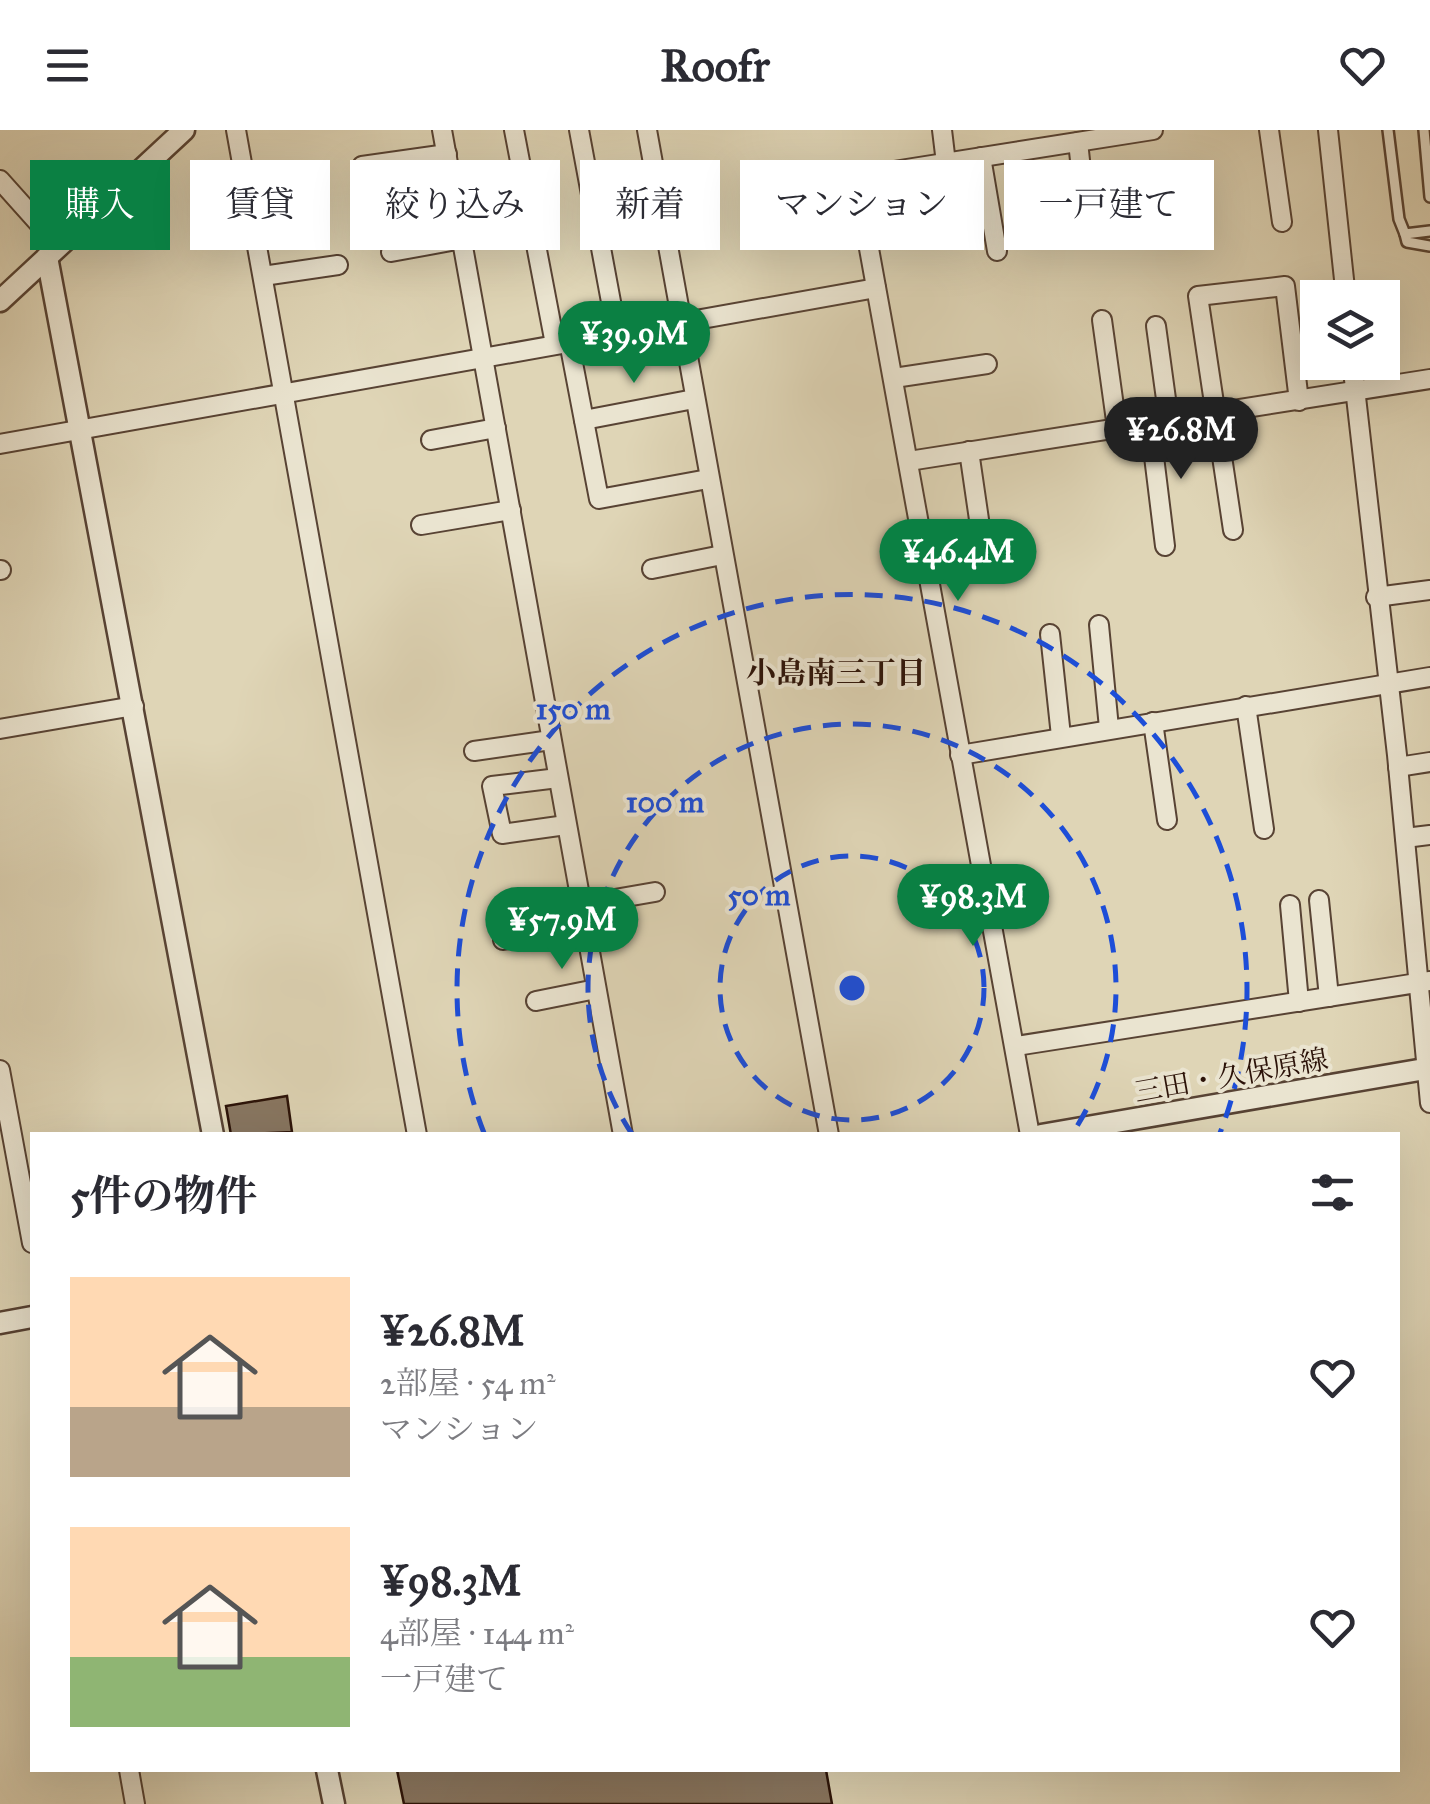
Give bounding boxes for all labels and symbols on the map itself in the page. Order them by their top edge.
pin: ¥39.9M [553,301,715,386]
pin: ¥26.8M [1100,397,1262,482]
pin: ¥46.4M [877,519,1039,604]
district label: 小島南三丁目 [746,655,926,691]
text: 150 m [536,691,611,727]
text: 100 m [626,784,705,820]
pin: ¥98.3M [892,864,1054,949]
text: 50 m [727,877,791,913]
pin: ¥57.9M [481,887,643,972]
centre of rings [834,970,870,1006]
street label: 三田・久保原線 [1132,1041,1331,1110]

